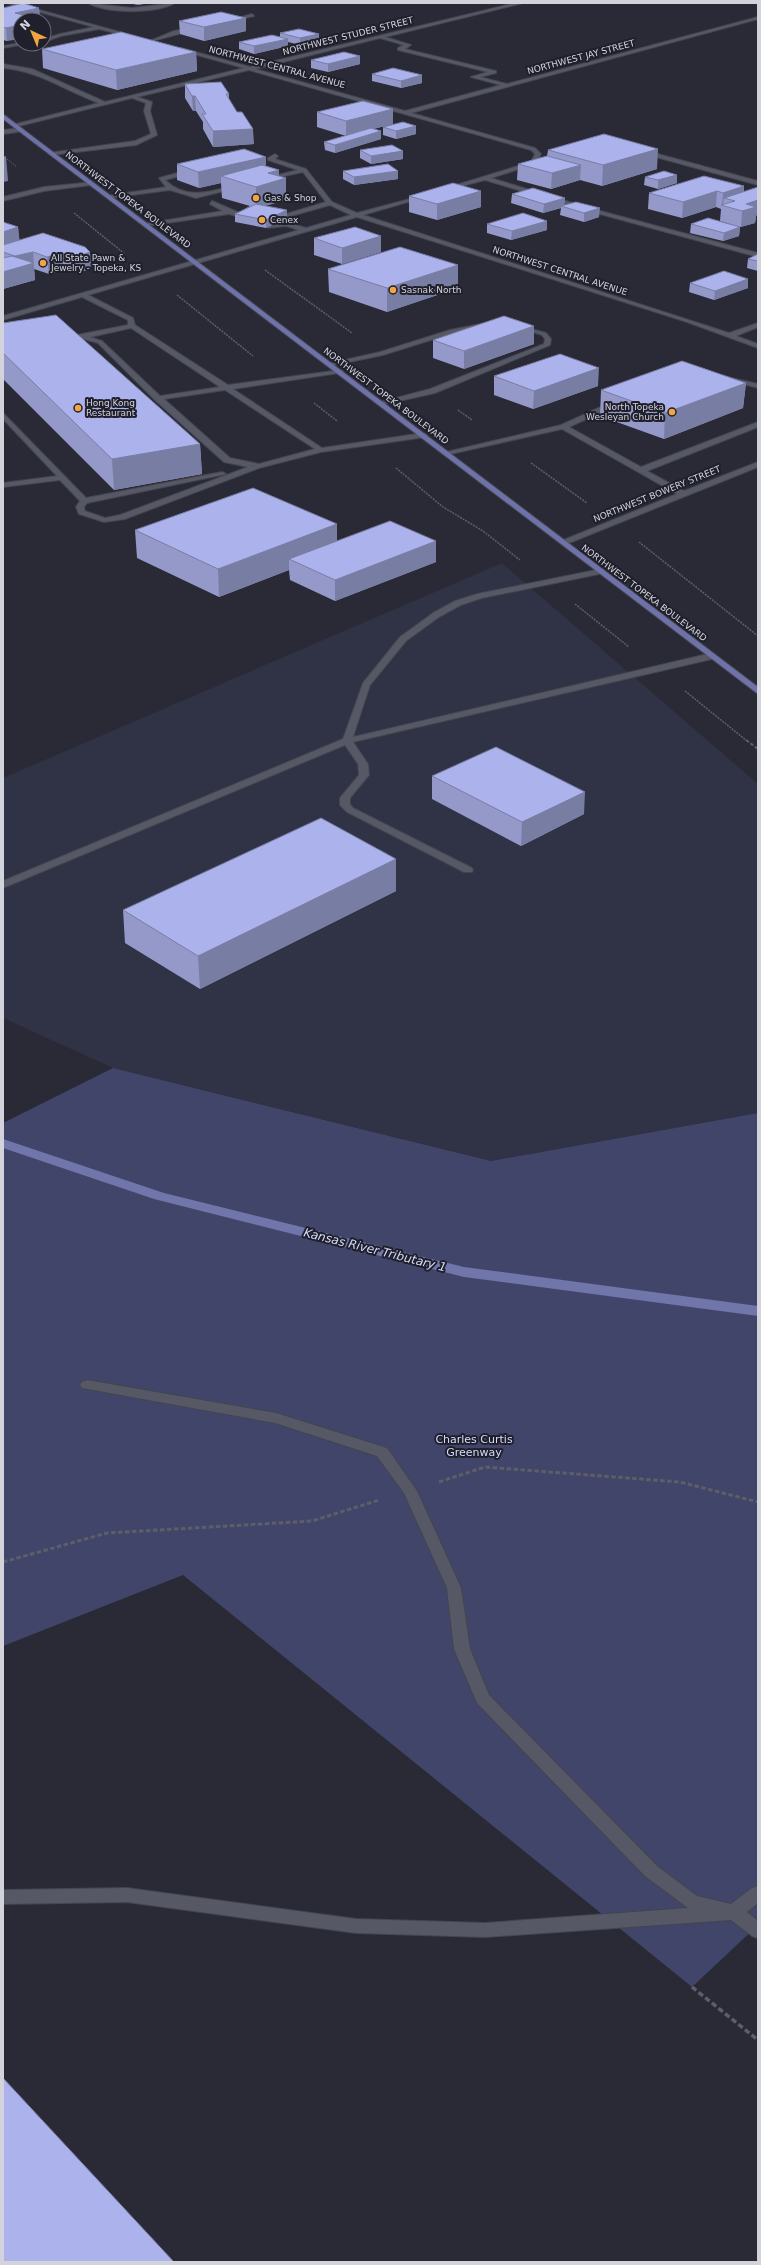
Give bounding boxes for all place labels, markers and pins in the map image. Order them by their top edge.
marker: Gas & Shop [251,193,261,203]
place label: Gas & Shop [264,193,317,203]
marker: Cenex [257,215,267,225]
place label: Cenex [270,215,299,225]
place label: All State Pawn & Jewelry - Topeka, KS [50,253,142,273]
marker: All State Pawn & Jewelry - Topeka, KS [38,258,48,268]
marker: Sasnak North [388,285,398,295]
place label: Sasnak North [401,285,461,295]
place label: Hong Kong Restaurant [86,398,136,418]
place label: North Topeka Wesleyan Church [586,402,664,422]
marker: Hong Kong Restaurant [73,403,83,413]
marker: North Topeka Wesleyan Church [667,407,677,417]

